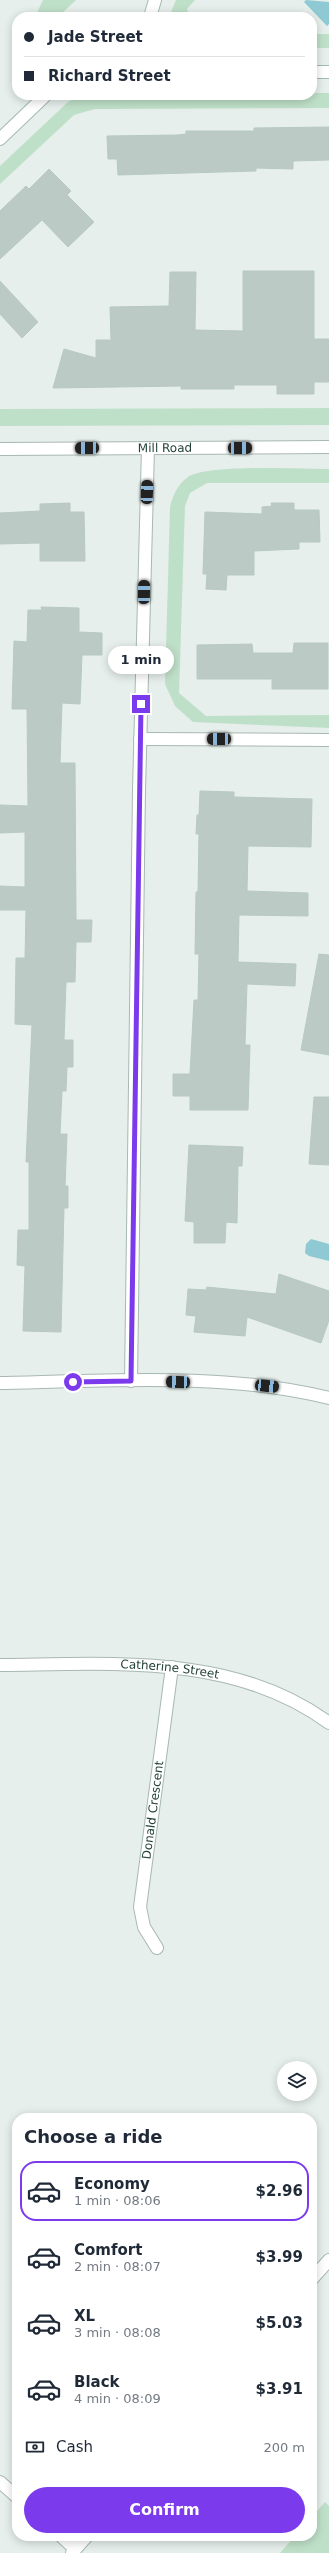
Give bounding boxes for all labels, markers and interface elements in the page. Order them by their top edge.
text: Jade Street [48,28,143,46]
text: Richard Street [48,67,171,85]
street label: Mill Road [138,441,192,455]
car [75,442,99,454]
car [228,442,252,454]
car [141,480,153,504]
car [138,580,150,604]
callout: 1 min [108,646,174,674]
text: 1 min [121,652,161,667]
route end [132,695,150,713]
car [207,733,231,745]
route start [64,1373,82,1391]
car [166,1376,190,1388]
car [254,1379,280,1393]
street label: Catherine Street [120,1657,221,1682]
street label: Donald Crescent [139,1759,166,1860]
map controls [277,2061,317,2101]
button: layers [277,2061,317,2101]
text: Choose a ride [24,2126,163,2147]
icon: car [26,2173,62,2209]
text: Economy [74,2175,150,2193]
text: $2.96 [256,2182,303,2200]
text: 1 min · 08:06 [74,2193,161,2208]
icon: car [26,2239,62,2275]
text: Comfort [74,2241,142,2259]
text: $3.99 [256,2248,303,2266]
text: 2 min · 08:07 [74,2259,161,2274]
icon: car [26,2305,62,2341]
text: XL [74,2307,95,2325]
text: $5.03 [256,2314,303,2332]
text: 3 min · 08:08 [74,2325,161,2340]
icon: car [26,2371,62,2407]
text: Black [74,2373,120,2391]
text: $3.91 [256,2380,303,2398]
text: 4 min · 08:09 [74,2391,161,2406]
icon: cash [24,2436,46,2458]
text: Cash [56,2438,93,2456]
text: 200 m [263,2440,305,2455]
button: Confirm [24,2487,305,2533]

